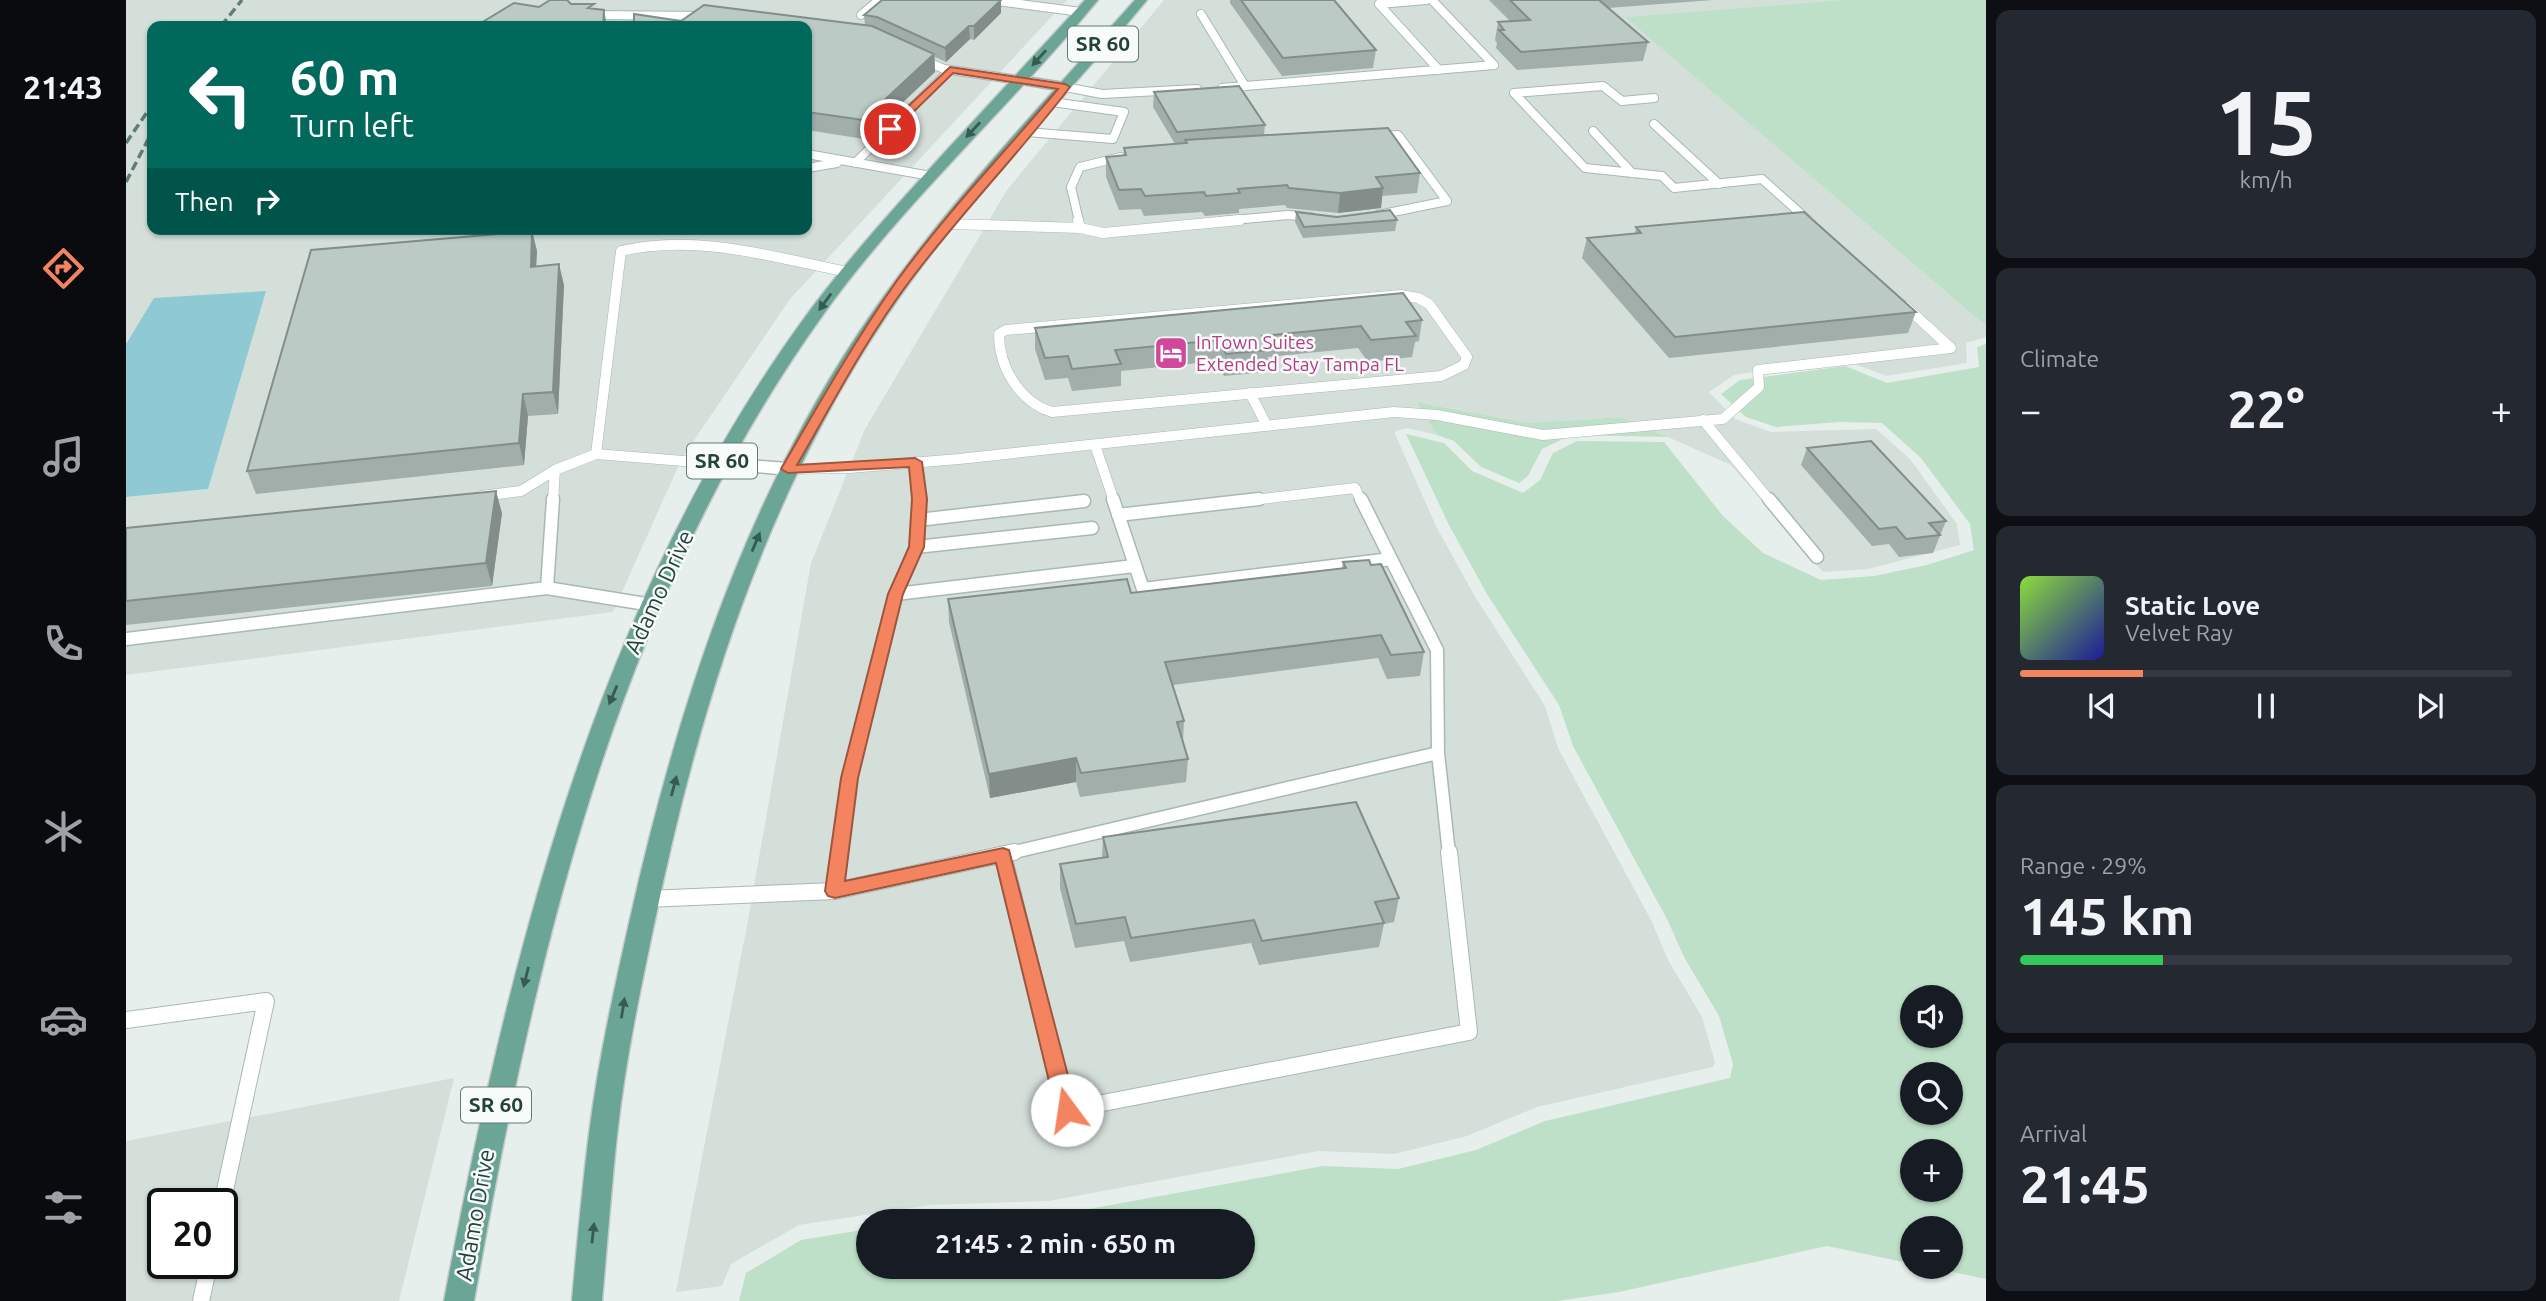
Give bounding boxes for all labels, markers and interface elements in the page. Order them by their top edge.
road number: SR 60 [1068,26,1138,61]
icon: left [175,49,266,140]
text: 60 m [290,49,399,104]
one-way arrow [1032,49,1048,66]
text: 21:43 [23,69,103,105]
text: 15 [2215,70,2317,172]
pin [860,99,920,159]
text: Turn left [290,107,414,143]
icon: arrive [871,110,909,148]
one-way arrow [966,121,982,138]
text: km/h [2239,167,2293,192]
icon: right [248,182,286,220]
text: Then [175,187,234,216]
icon: directions [39,244,88,293]
one-way arrow [818,293,832,311]
place label: InTown Suites Extended Stay Tampa FL [1196,331,1404,375]
hotel icon: InTown Suites Extended Stay Tampa FL [1152,334,1190,372]
text: Climate [2020,346,2099,371]
text: 22° [2227,380,2305,438]
text: − [2020,389,2041,431]
text: + [2491,389,2512,431]
icon: music [39,432,88,481]
road number: SR 60 [687,444,757,478]
street label: Adamo Drive [619,526,698,657]
one-way arrow [750,532,761,553]
text: Static Love [2125,591,2260,620]
icon: phone [39,619,88,668]
text: Velvet Ray [2125,620,2233,645]
one-way arrow [607,685,618,706]
icon: previous [2083,687,2121,725]
icon: pause [2247,687,2285,725]
icon: next [2411,687,2449,725]
one-way arrow [669,775,680,797]
icon: climate [39,807,88,856]
text: Range · 29% [2020,853,2147,878]
text: 145 km [2020,887,2194,945]
one-way arrow [520,966,531,988]
map controls [1900,985,1963,1279]
button: sound [1900,985,1963,1048]
icon: car [39,995,88,1044]
one-way arrow [618,997,629,1019]
button: search [1900,1062,1963,1125]
position arrow [1030,1073,1104,1147]
road number: SR 60 [461,1088,531,1122]
text: Arrival [2020,1121,2087,1146]
button: + [1900,1139,1963,1202]
street label: Adamo Drive [451,1147,498,1283]
text: 21:45 [2020,1155,2150,1213]
icon: filters [39,1183,88,1232]
speed limit sign: 20 [147,1188,238,1279]
button: − [1900,1216,1963,1279]
one-way arrow [588,1222,599,1244]
text: 21:45 · 2 min · 650 m [935,1229,1176,1258]

